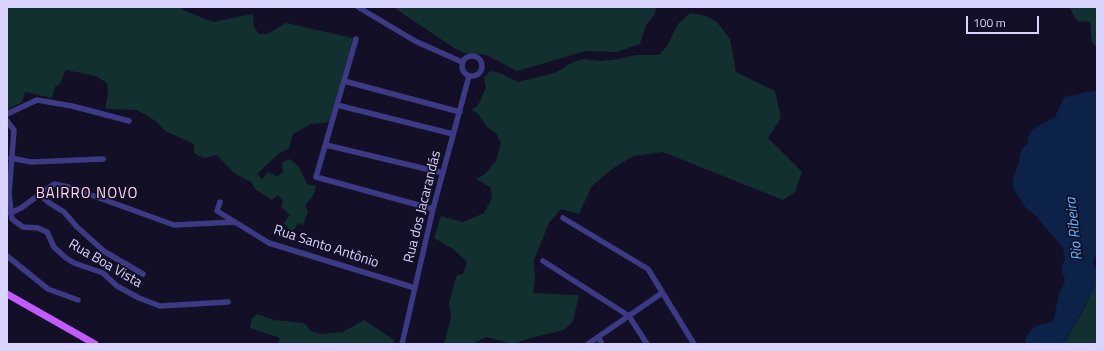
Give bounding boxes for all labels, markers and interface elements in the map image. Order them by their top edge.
scale bar [968,8,1041,34]
text: 100 m [973,13,1006,32]
street label: Rua dos Jacarandás [401,149,445,265]
district label: BAIRRO NOVO [36,185,138,203]
water label: Rio Ribeira [1063,197,1087,261]
street label: Rua Santo Antônio [271,222,381,272]
street label: Rua Boa Vista [65,236,145,292]

